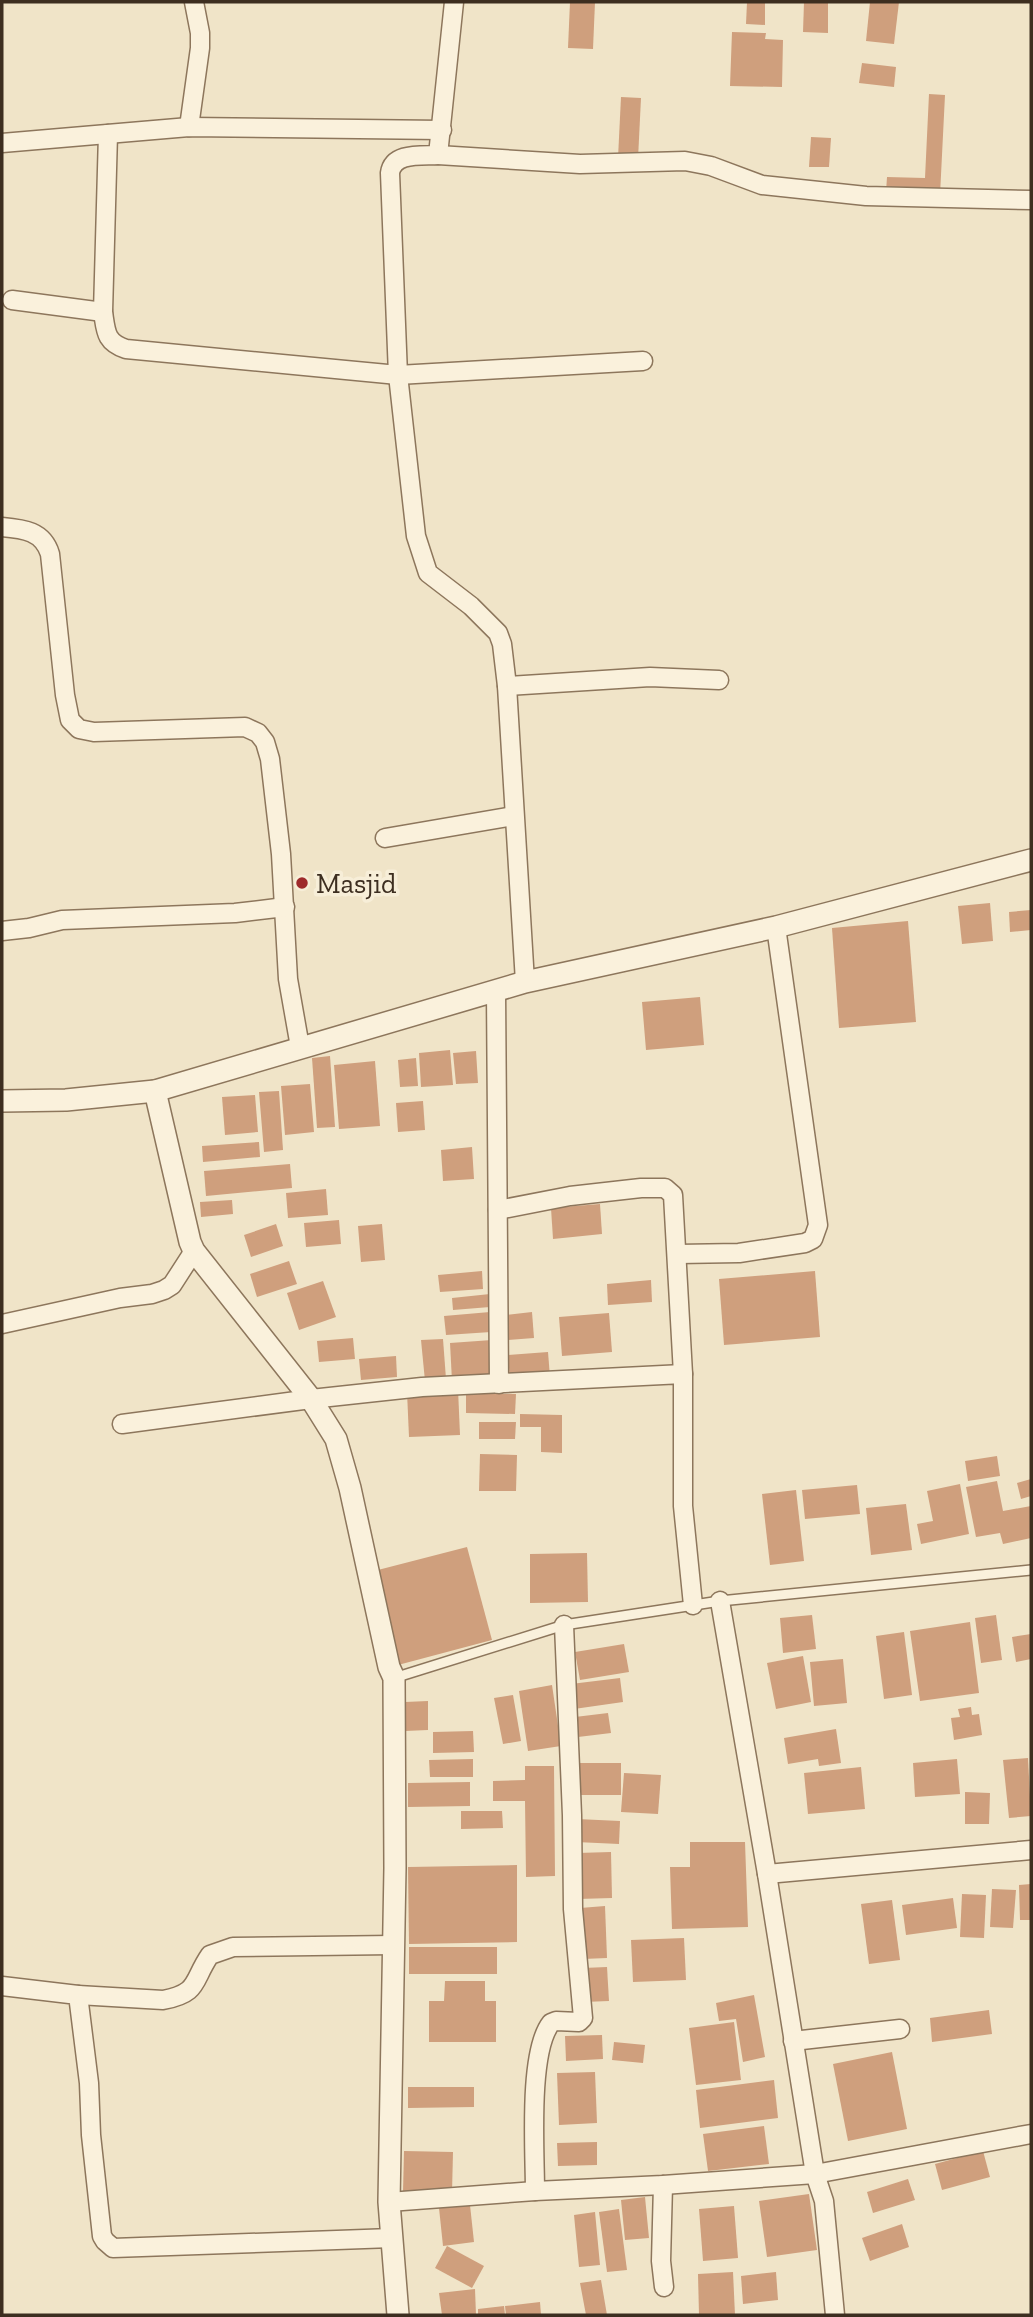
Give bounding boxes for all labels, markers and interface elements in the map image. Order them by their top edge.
place label: Masjid [316,867,396,900]
marker: Masjid [294,875,310,891]

